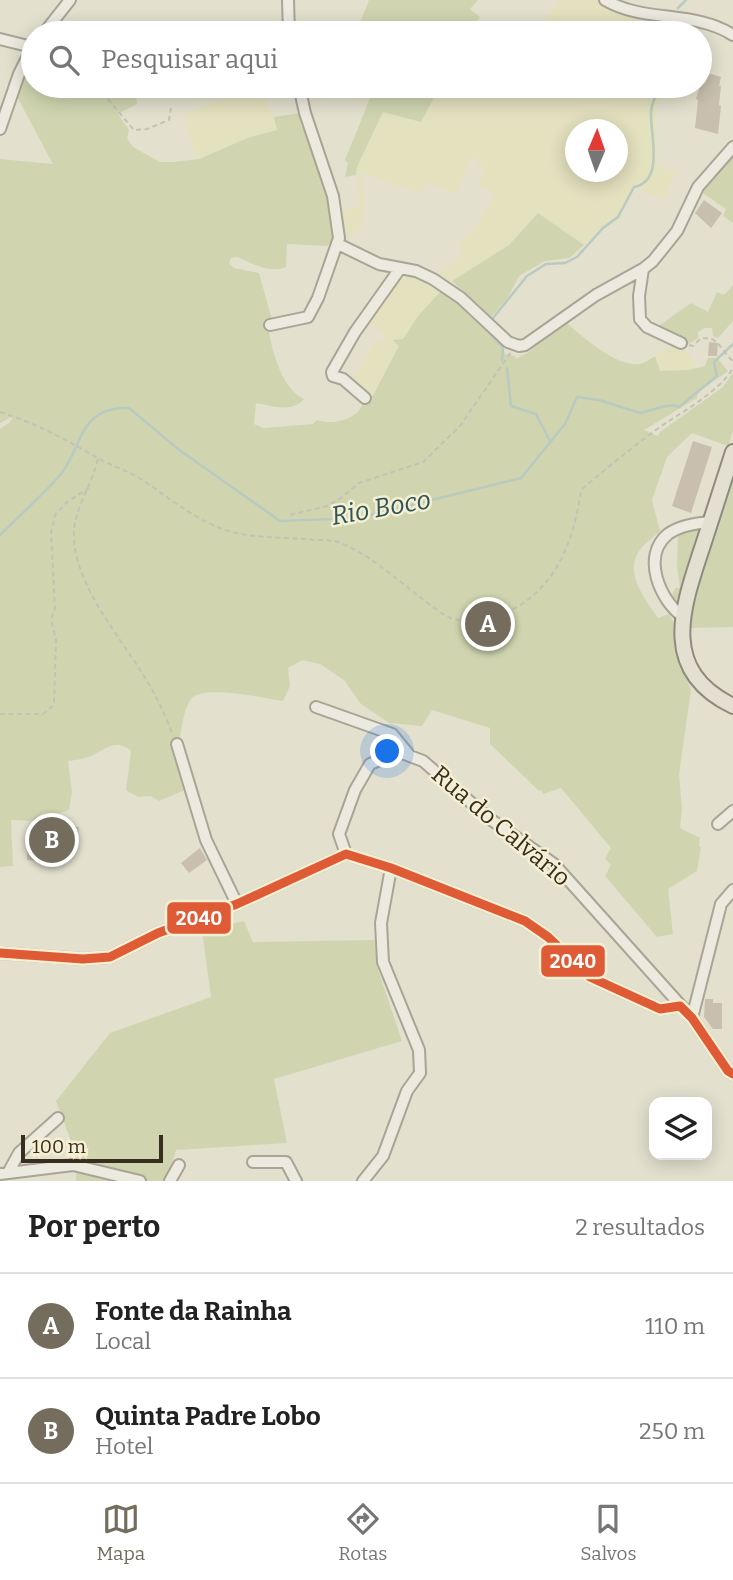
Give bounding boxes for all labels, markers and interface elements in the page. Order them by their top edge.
search box [21,21,712,98]
icon: search [45,41,83,79]
text: Pesquisar aqui [101,44,278,75]
north arrow [565,119,628,182]
water label: Rio Boco [329,484,433,532]
pin: A [465,598,511,650]
your location [370,734,404,768]
street label: Rua do Calvário [426,760,576,892]
pin: B [29,814,75,866]
line badge: 2040 [166,901,232,935]
text: 2040 [176,907,222,930]
line badge: 2040 [540,944,606,978]
text: 2040 [550,950,596,973]
map controls [649,1097,712,1160]
button: layers [649,1097,712,1160]
scale bar [21,1132,163,1164]
text: 100 m [32,1135,86,1158]
text: Por perto [28,1209,160,1245]
text: 2 resultados [575,1213,705,1241]
text: Fonte da Rainha [95,1296,292,1327]
text: A [43,1312,59,1340]
text: 110 m [645,1312,705,1340]
text: Local [95,1327,151,1355]
text: Quinta Padre Lobo [95,1401,321,1432]
text: B [44,1417,58,1445]
text: 250 m [639,1417,705,1445]
text: Hotel [95,1432,153,1460]
tab: Mapa [96,1500,145,1565]
tab: Rotas [338,1500,387,1565]
tab: Salvos [580,1500,636,1565]

